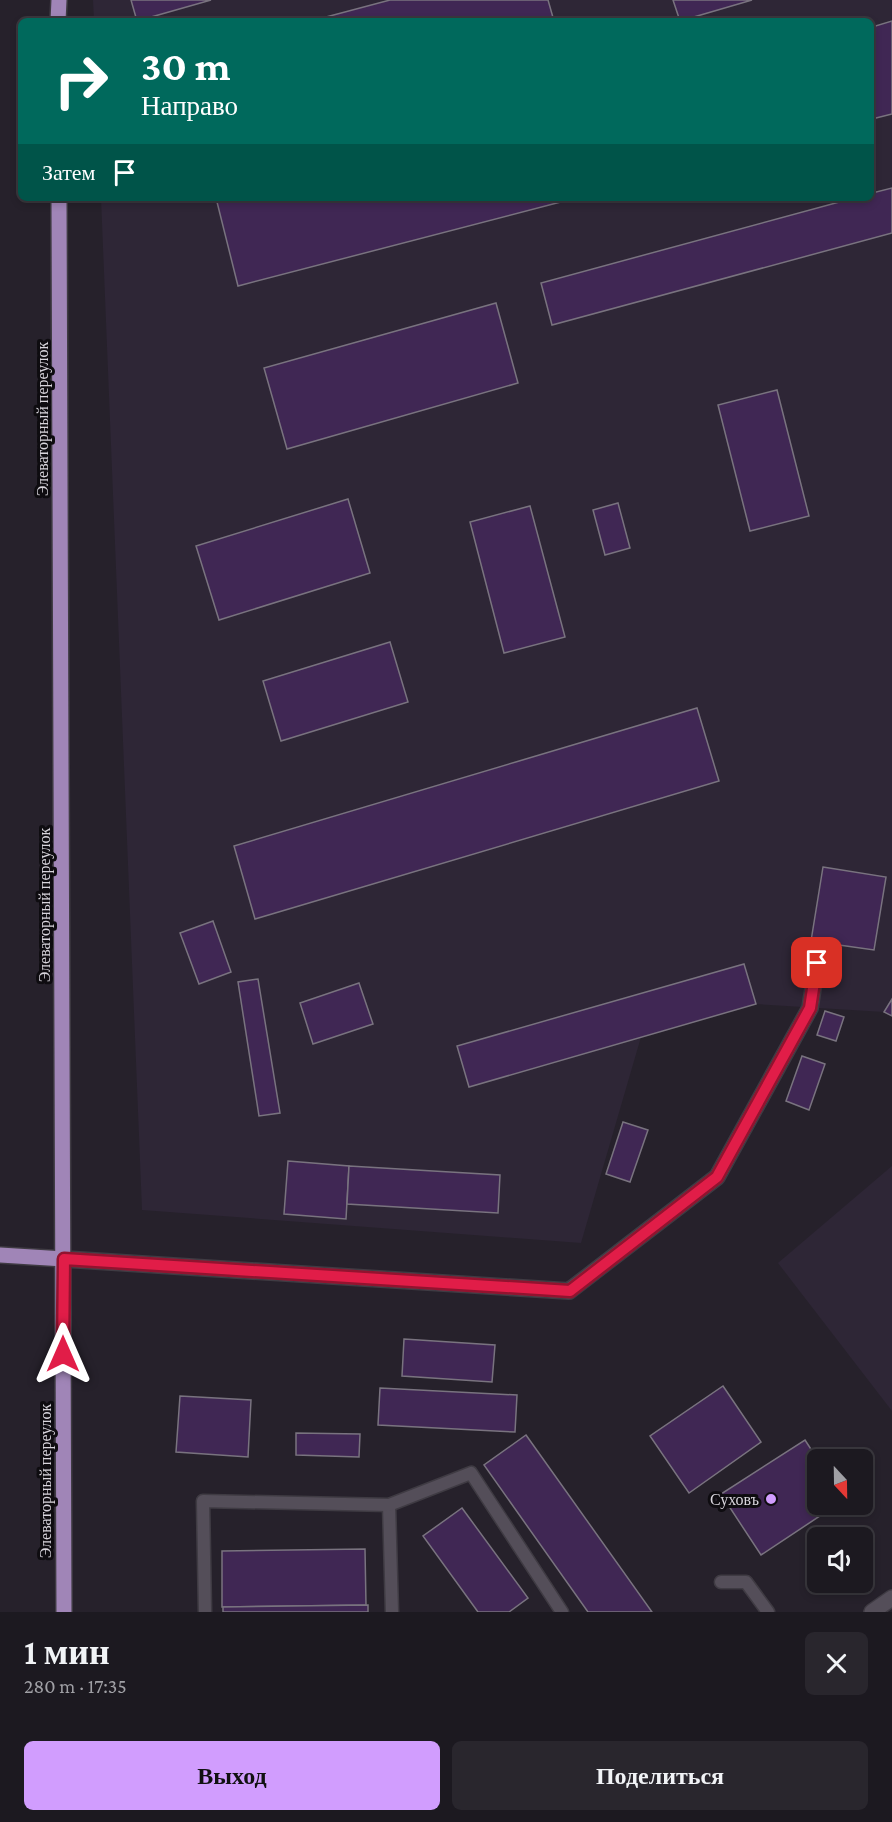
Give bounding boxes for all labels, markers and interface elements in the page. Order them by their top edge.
icon: right [42,42,120,120]
text: 30 m [141,42,231,89]
text: Направо [141,91,238,121]
icon: arrive [108,156,141,189]
text: Затем [42,160,96,185]
street label: Элеваторный переулок [34,342,52,496]
street label: Элеваторный переулок [36,828,54,982]
pin [791,937,842,988]
icon: arrive [800,946,833,979]
position arrow [31,1322,95,1386]
street label: Элеваторный переулок [37,1404,55,1558]
north arrow [807,1449,873,1515]
map controls [807,1449,873,1593]
place label: Суховъ [710,1491,759,1509]
marker: Суховъ [764,1492,778,1506]
button: sound [807,1527,873,1593]
text: 1 мин [24,1632,110,1672]
button: close [805,1632,868,1695]
text: 280 m · 17:35 [24,1675,127,1697]
button: Выход [24,1741,440,1810]
button: Поделиться [452,1741,868,1810]

